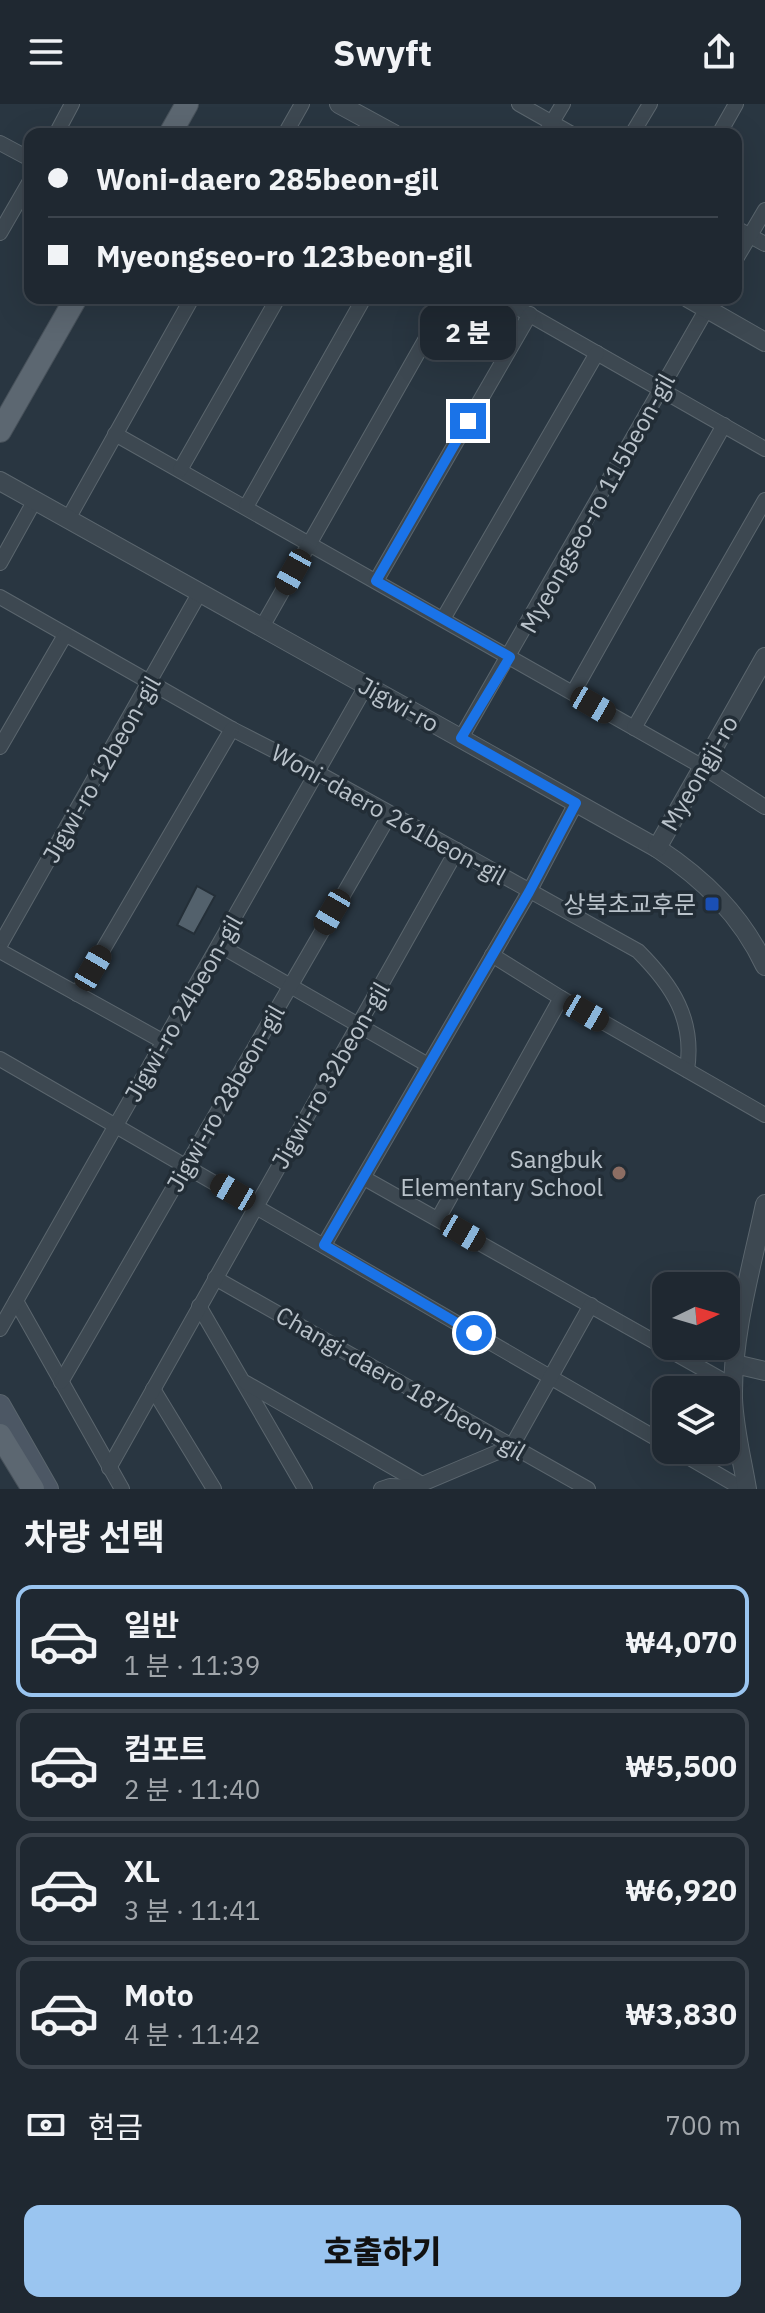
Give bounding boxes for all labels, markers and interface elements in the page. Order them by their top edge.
text: Swyft [333,29,432,76]
icon: menu [24,30,68,74]
icon: share [697,30,741,74]
text: Woni-daero 285beon-gil [96,159,439,198]
text: Myeongseo-ro 123beon-gil [96,236,472,275]
callout: 2 분 [420,305,516,361]
text: 2 분 [445,315,491,349]
street label: Myeongseo-ro 115beon-gil [512,367,682,639]
route end [450,403,486,439]
car [271,545,315,599]
street label: Jigwi-ro [353,669,445,739]
street label: Jigwi-ro 12beon-gil [35,670,167,868]
car [566,683,620,727]
street label: Myeongji-ro [653,709,745,837]
street label: Woni-daero 261beon-gil [266,736,512,892]
car [310,885,354,939]
place label: 상북초교후문 [564,888,696,920]
marker: 상북초교후문 [703,895,721,913]
street label: Jigwi-ro 24beon-gil [117,909,249,1107]
car [71,941,115,995]
street label: Jigwi-ro 32beon-gil [264,976,396,1174]
car [559,991,613,1035]
street label: Jigwi-ro 28beon-gil [159,999,291,1197]
place label: Sangbuk Elementary School [401,1143,603,1203]
marker: Sangbuk Elementary School [610,1164,628,1182]
car [206,1170,260,1214]
car [436,1211,490,1255]
north arrow [652,1272,740,1360]
map controls [652,1272,740,1464]
street label: Changi-daero 187beon-gil [270,1298,532,1468]
route start [456,1315,492,1351]
button: layers [652,1376,740,1464]
text: 차량 선택 [24,1513,165,1560]
icon: car [28,1605,100,1677]
text: 일반 [124,1605,179,1644]
text: ₩4,070 [625,1622,737,1661]
text: 1 분 · 11:39 [124,1648,260,1682]
icon: car [28,1729,100,1801]
text: 컴포트 [124,1729,207,1768]
text: ₩5,500 [625,1746,737,1785]
text: 2 분 · 11:40 [124,1772,260,1806]
text: XL [124,1851,160,1890]
icon: car [28,1853,100,1925]
text: ₩6,920 [625,1870,737,1909]
text: 3 분 · 11:41 [124,1893,260,1927]
text: Moto [124,1975,194,2014]
icon: car [28,1977,100,2049]
text: ₩3,830 [625,1994,737,2033]
text: 4 분 · 11:42 [124,2017,260,2051]
icon: cash [24,2103,68,2147]
text: 현금 [88,2107,143,2146]
text: 700 m [665,2108,741,2142]
button: 호출하기 [24,2205,741,2297]

